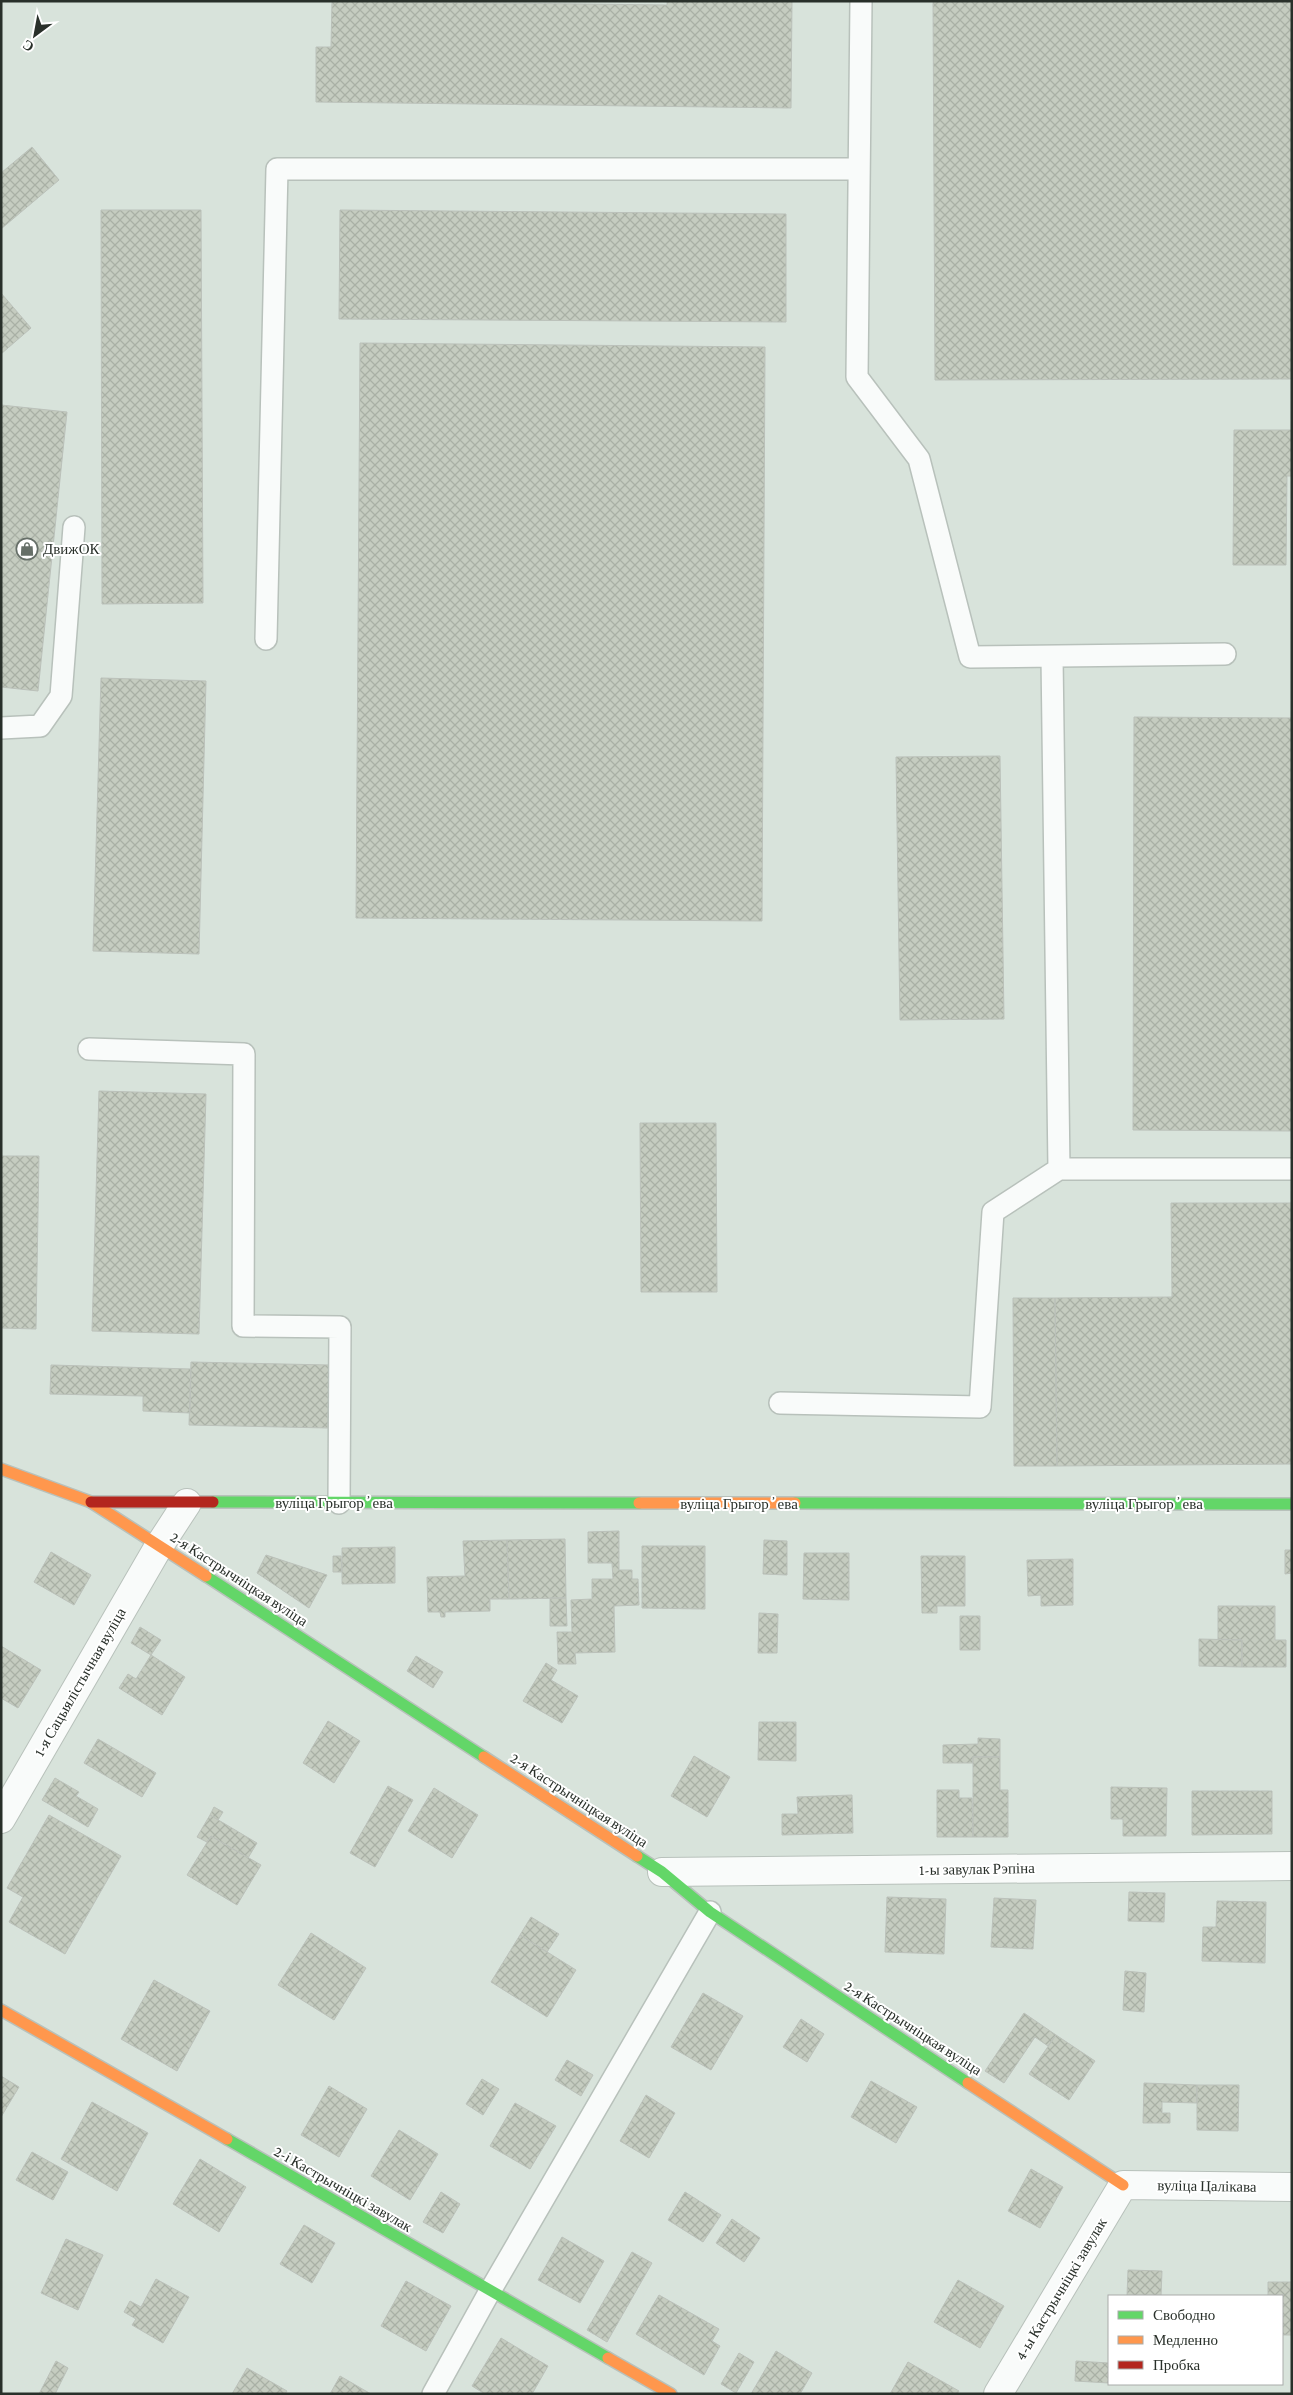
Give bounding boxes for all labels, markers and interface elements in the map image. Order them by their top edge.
north arrow [10,10,60,60]
text: С [20,37,37,55]
shop icon: ДвижОК [15,537,39,561]
place label: ДвижОК [43,541,101,557]
street label: вуліца Грыгорʼева [275,1495,393,1511]
street label: вуліца Грыгорʼева [680,1496,798,1512]
street label: вуліца Грыгорʼева [1085,1496,1203,1512]
street label: 2-я Кастрычніцкая вуліца [167,1529,311,1630]
street label: 1-я Сацыялістычная вуліца [31,1605,129,1759]
street label: 2-я Кастрычніцкая вуліца [507,1750,651,1851]
street label: 1-ы завулак Рэпіна [919,1860,1035,1878]
street label: 2-я Кастрычніцкая вуліца [841,1978,985,2079]
street label: 2-і Кастрычніцкі завулак [271,2143,415,2235]
street label: вуліца Цалікава [1157,2177,1257,2195]
street label: 4-ы Кастрычніцкі завулак [1012,2214,1110,2363]
legend [1108,2295,1283,2385]
text: Свободно [1153,2307,1215,2323]
text: Медленно [1153,2332,1218,2348]
text: Пробка [1153,2357,1201,2373]

